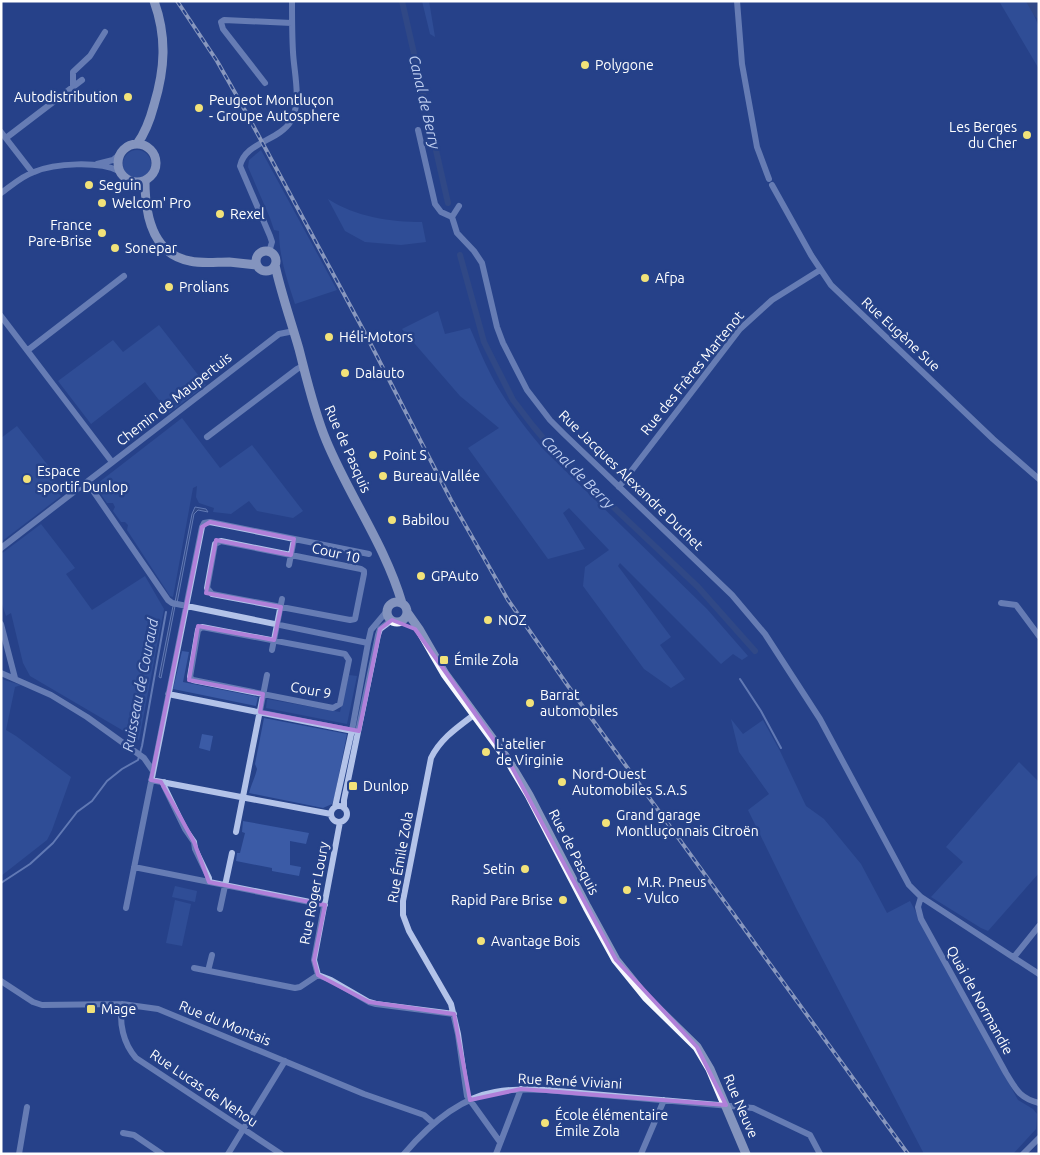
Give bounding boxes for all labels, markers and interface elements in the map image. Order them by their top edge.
water label: Canal de Berry [406,53,444,152]
place label: Polygone [595,57,654,73]
marker: Polygone [579,59,591,71]
place label: Autodistribution [14,89,118,105]
marker: Autodistribution [122,91,134,103]
place label: Peugeot Montluçon - Groupe Autosphere [209,92,340,124]
marker: Peugeot Montluçon - Groupe Autosphere [193,102,205,114]
place label: Les Berges du Cher [949,119,1018,151]
marker: Les Berges du Cher [1021,129,1033,141]
place label: Seguin [99,177,142,193]
marker: Seguin [83,179,95,191]
place label: Welcom' Pro [112,195,191,211]
marker: Welcom' Pro [96,197,108,209]
place label: Rexel [230,206,265,222]
marker: Rexel [214,208,226,220]
place label: France Pare-Brise [28,217,92,249]
marker: France Pare-Brise [96,227,108,239]
place label: Sonepar [125,240,178,256]
marker: Sonepar [109,242,121,254]
place label: Afpa [655,270,685,286]
marker: Afpa [639,272,651,284]
place label: Prolians [179,279,229,295]
marker: Prolians [163,281,175,293]
street label: Rue Eugène Sue [859,294,943,374]
street label: Rue des Frères Martenot [637,307,747,438]
place label: Héli-Motors [339,329,413,345]
marker: Héli-Motors [323,331,335,343]
street label: Chemin de Maupertuis [113,349,235,449]
place label: Dalauto [355,365,405,381]
marker: Dalauto [339,367,351,379]
street label: Rue de Pasquis [322,403,374,495]
street label: Rue Jacques Alexandre Duchet [556,407,707,554]
water label: Canal de Berry [538,432,619,513]
place label: Point S [383,447,427,463]
marker: Point S [367,449,379,461]
place label: Espace sportif Dunlop [37,463,128,495]
place label: Bureau Vallée [393,468,480,484]
marker: Bureau Vallée [377,470,389,482]
marker: Espace sportif Dunlop [21,473,33,485]
place label: Babilou [402,512,450,528]
marker: Babilou [386,514,398,526]
street label: Cour 10 [310,540,362,566]
place label: GPAuto [431,568,479,584]
marker: GPAuto [415,570,427,582]
place label: NOZ [498,612,527,628]
marker: NOZ [482,614,494,626]
water label: Ruisseau de Couraud [119,616,161,753]
place label: Émile Zola [454,651,519,668]
marker: Émile Zola [438,654,450,666]
street label: Cour 9 [289,679,333,701]
place label: Barrat automobiles [540,687,618,719]
marker: Barrat automobiles [524,697,536,709]
place label: L'atelier de Virginie [496,736,564,768]
marker: L'atelier de Virginie [480,746,492,758]
place label: Nord-Ouest Automobiles S.A.S [572,766,687,798]
marker: Nord-Ouest Automobiles S.A.S [556,776,568,788]
place label: Dunlop [363,778,409,794]
marker: Dunlop [347,780,359,792]
street label: Rue de Pasquis [546,807,602,897]
place label: Grand garage Montluçonnais Citroën [616,807,759,839]
street label: Rue Émile Zola [383,810,416,904]
marker: Grand garage Montluçonnais Citroën [600,817,612,829]
street label: Rue Roger Loury [296,840,332,946]
place label: Setin [483,861,515,877]
marker: Setin [519,863,531,875]
place label: M.R. Pneus - Vulco [637,874,706,906]
marker: M.R. Pneus - Vulco [621,884,633,896]
place label: Rapid Pare Brise [451,892,553,908]
marker: Rapid Pare Brise [557,894,569,906]
place label: Avantage Bois [491,933,580,949]
marker: Avantage Bois [475,935,487,947]
street label: Quai de Normandie [943,943,1017,1057]
street label: Rue du Montais [177,997,273,1049]
place label: Mage [101,1001,136,1017]
marker: Mage [85,1003,97,1015]
street label: Rue Lucas de Nehou [147,1046,261,1130]
street label: Rue René Viviani [517,1070,623,1092]
street label: Rue Neuve [720,1072,762,1140]
place label: École élémentaire Émile Zola [555,1106,668,1139]
marker: École élémentaire Émile Zola [539,1117,551,1129]

